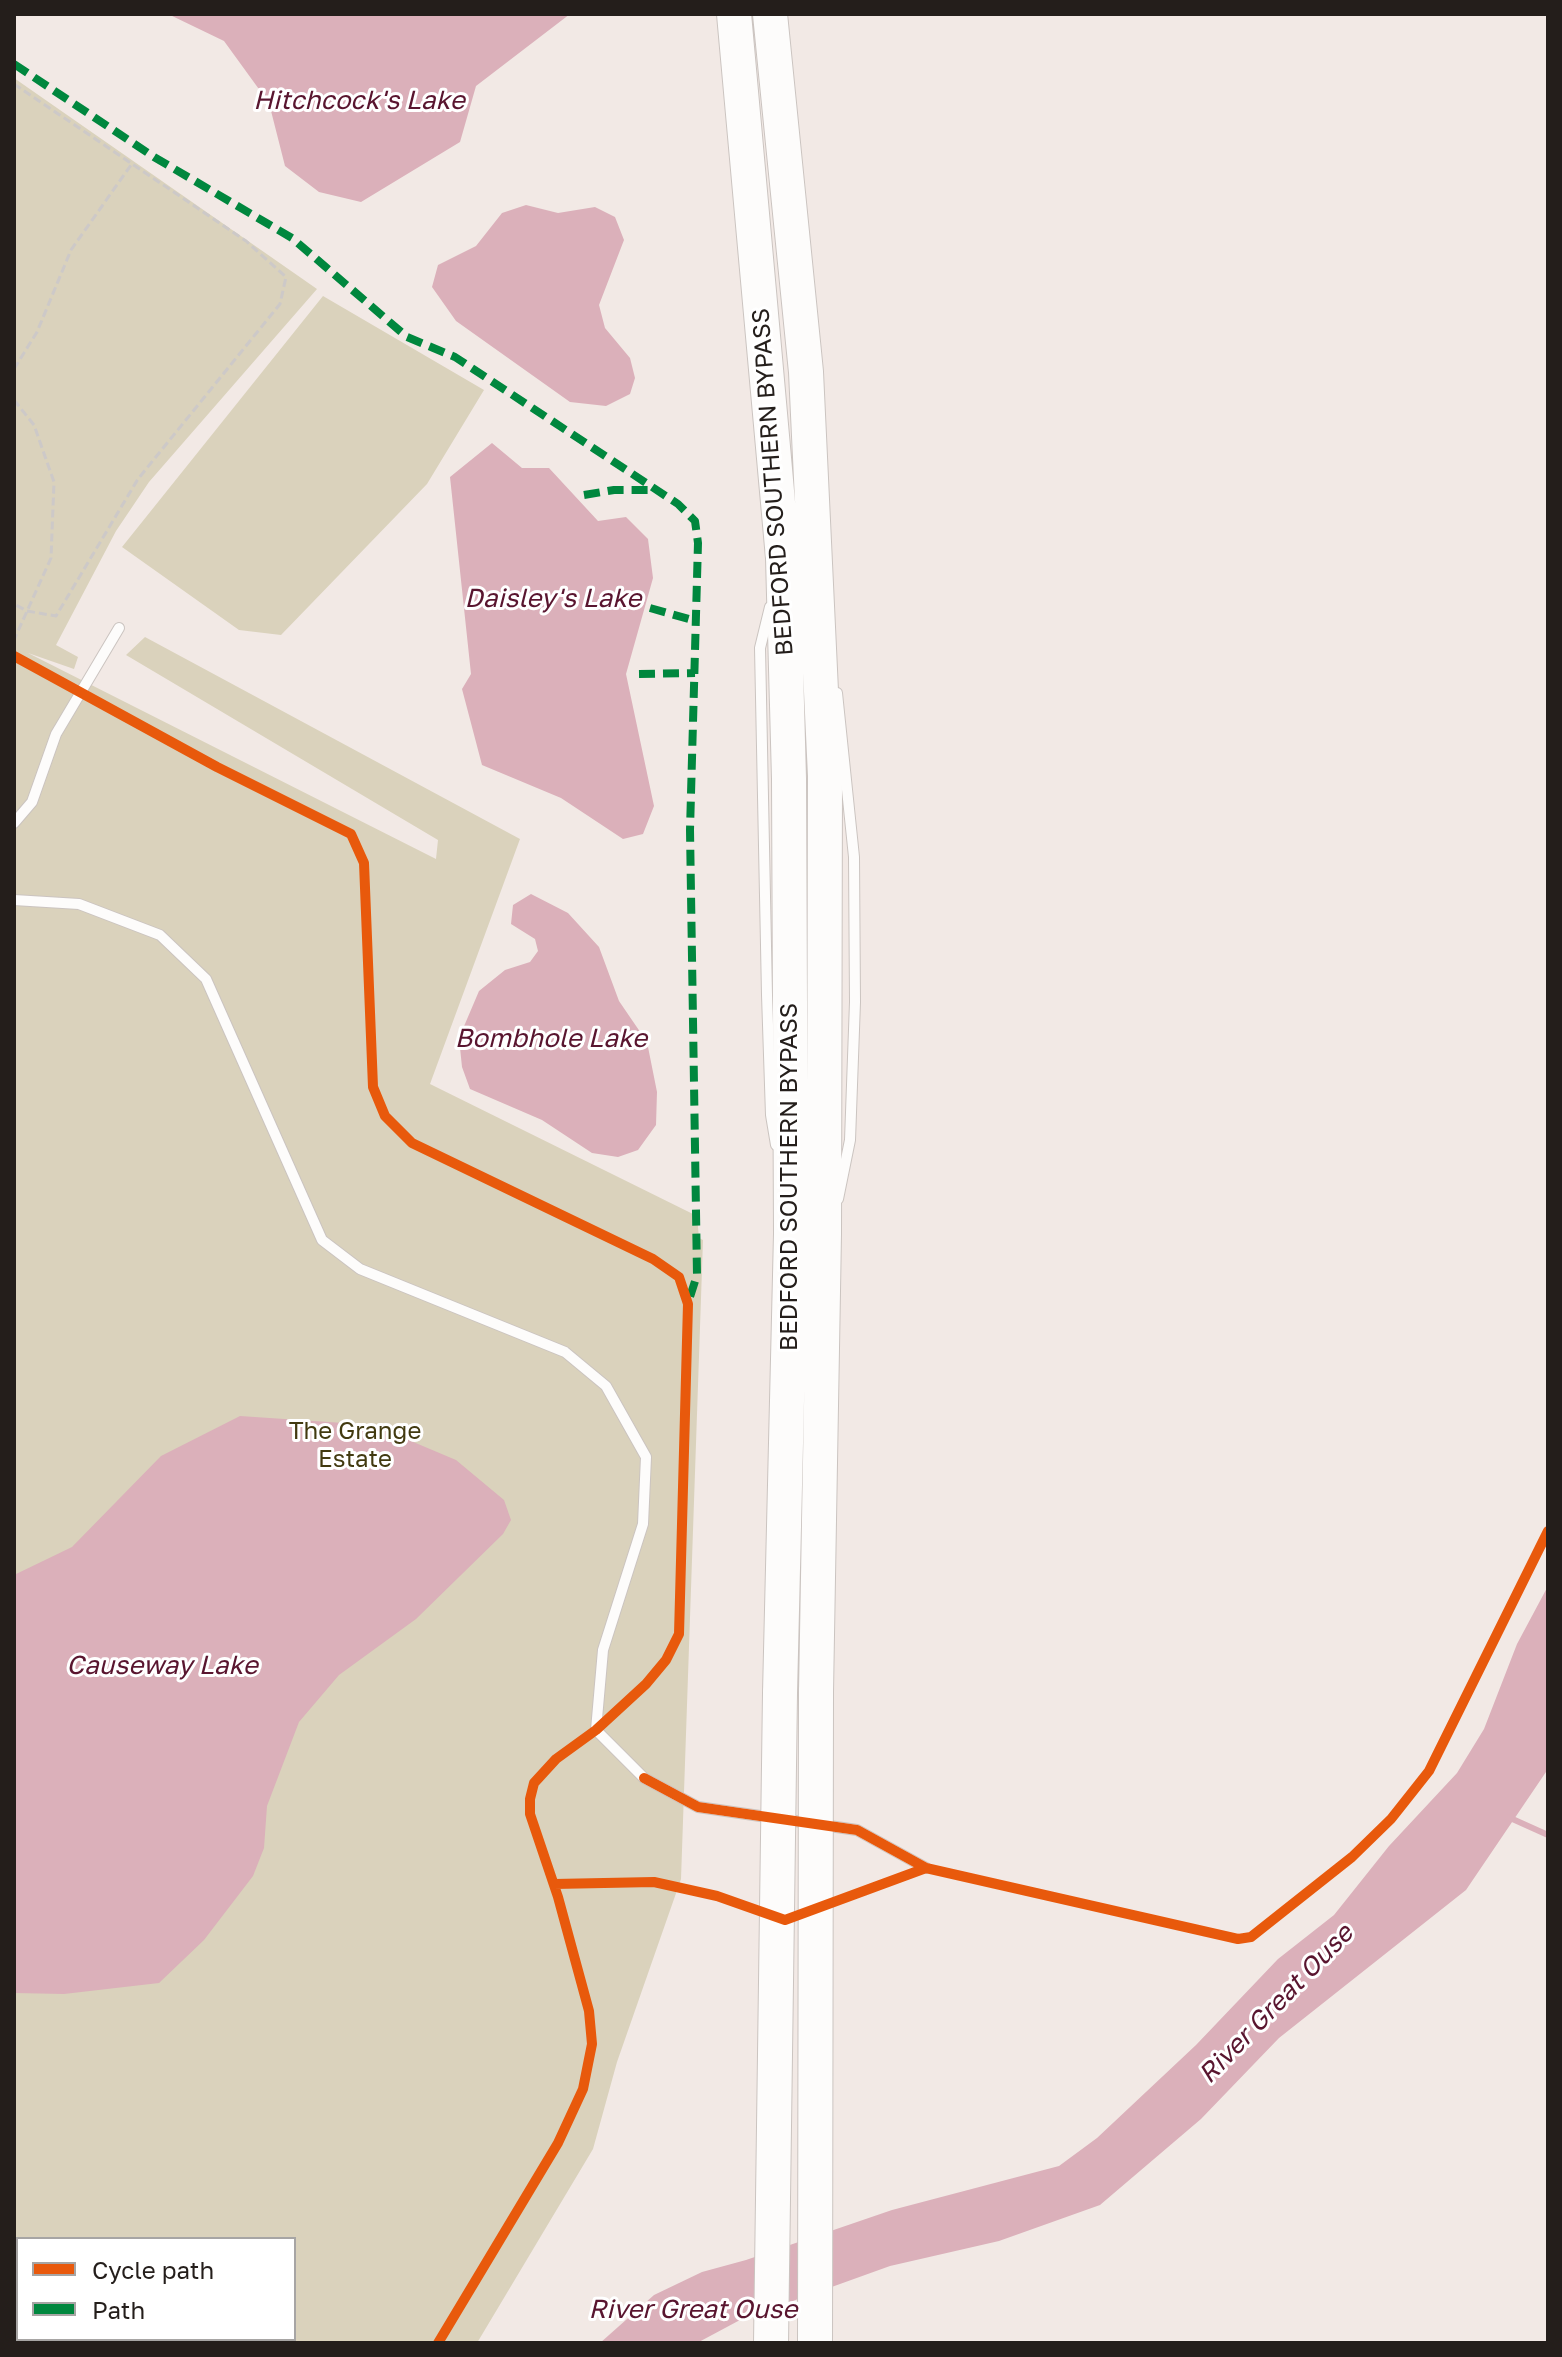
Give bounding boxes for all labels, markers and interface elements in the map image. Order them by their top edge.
water label: Hitchcock's Lake [253,85,465,117]
street label: BEDFORD SOUTHERN BYPASS [746,307,800,657]
water label: Daisley's Lake [465,583,641,615]
street label: BEDFORD SOUTHERN BYPASS [775,1003,803,1351]
water label: Bombhole Lake [455,1023,647,1055]
park label: The Grange Estate [289,1417,421,1473]
water label: Causeway Lake [66,1650,258,1682]
water label: River Great Ouse [1192,1918,1360,2090]
legend [16,2237,296,2341]
text: Cycle path [92,2255,214,2284]
water label: River Great Ouse [589,2294,797,2326]
text: Path [92,2295,145,2324]

